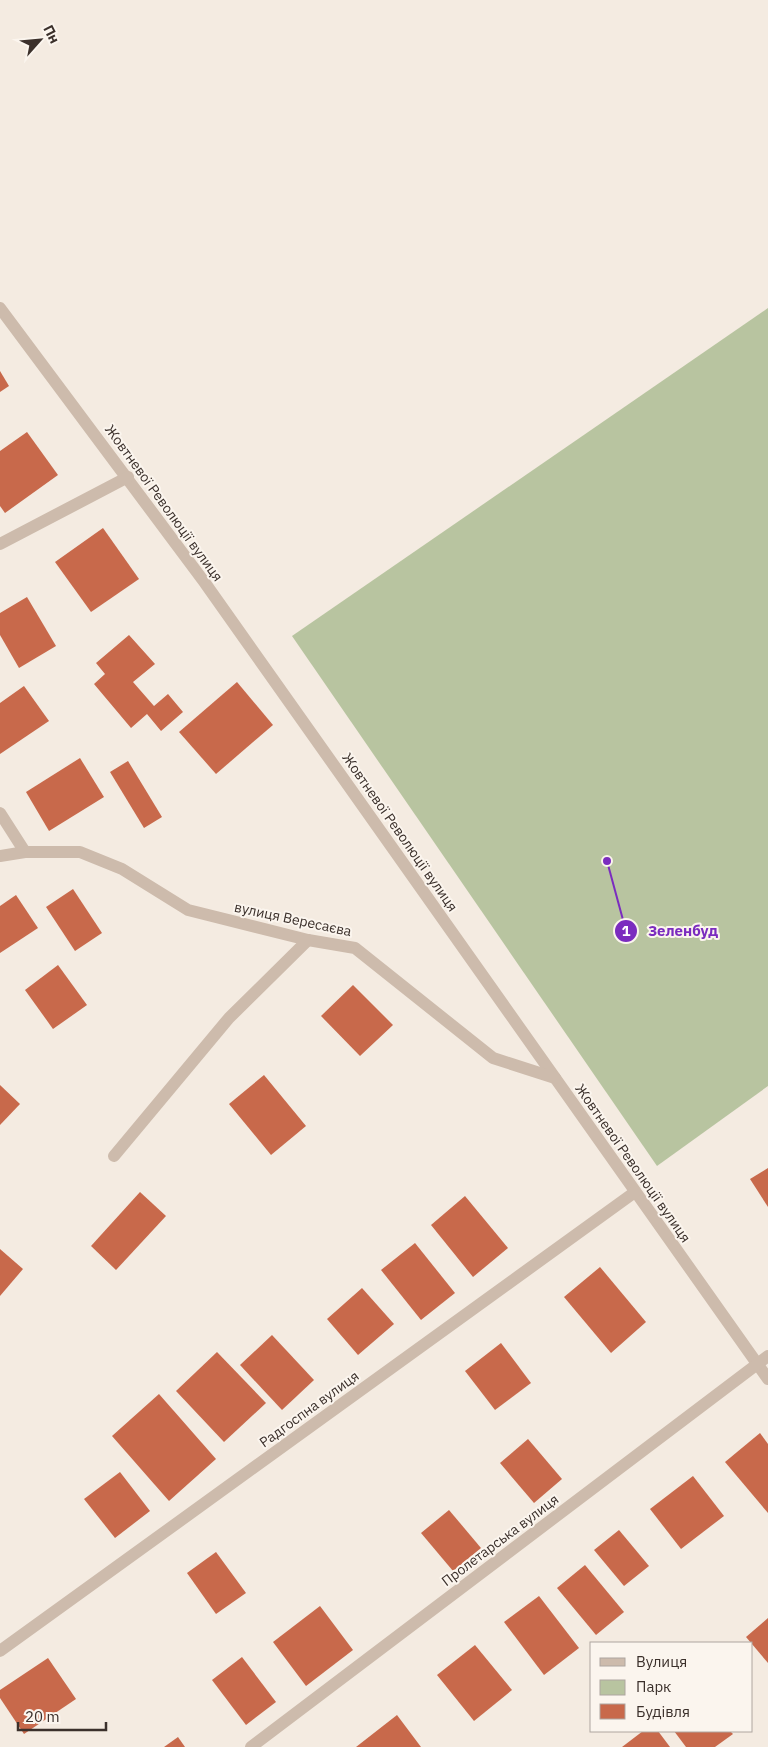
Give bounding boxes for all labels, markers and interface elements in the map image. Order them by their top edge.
north arrow [15,15,65,65]
text: Пн [39,22,64,46]
street label: Жовтневої Революції вулиця [101,421,227,585]
street label: Жовтневої Революції вулиця [338,749,462,915]
street label: вулиця Вересаєва [233,898,354,940]
callout: Зеленбуд [613,916,728,946]
text: 1 [621,921,631,940]
text: Зеленбуд [648,921,718,940]
street label: Жовтневої Революції вулиця [571,1080,695,1246]
street label: Радгоспна вулиця [256,1367,362,1451]
street label: Пролетарська вулиця [438,1490,562,1590]
legend [590,1642,753,1732]
text: Вулиця [636,1652,687,1671]
text: Парк [636,1677,671,1696]
scale bar [18,1700,105,1732]
text: Будівля [636,1702,690,1721]
text: 20 m [25,1707,60,1726]

